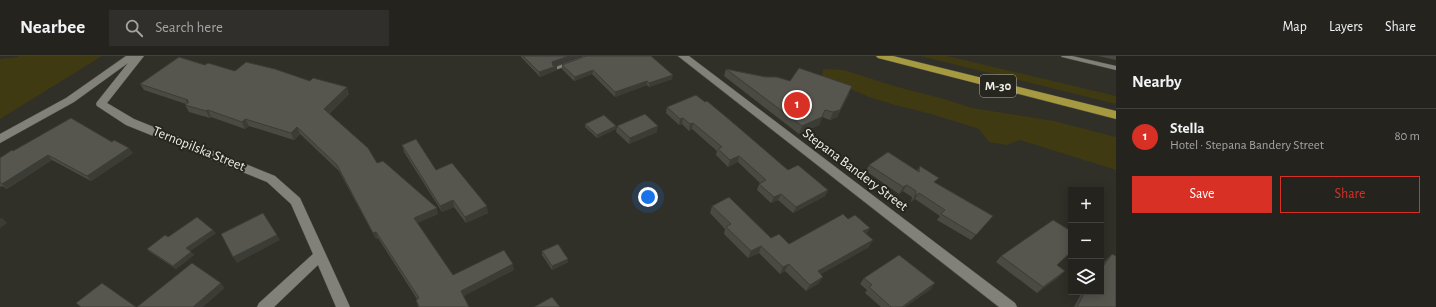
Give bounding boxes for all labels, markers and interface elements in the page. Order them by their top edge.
search box [109,10,389,46]
icon: search [123,17,145,39]
text: Nearbee [20,18,85,37]
text: Search here [155,20,223,35]
text: Map [1282,20,1307,34]
text: Layers [1329,20,1363,34]
text: Share [1385,20,1416,34]
text: Nearby [1132,73,1182,90]
road number: М-30 [980,75,1016,97]
pin: 1 [784,90,810,120]
text: Stella [1170,121,1205,136]
street label: Ternopilska Street [151,124,248,174]
street label: Stepana Bandery Street [800,126,911,214]
text: 1 [1143,130,1147,143]
text: 80 m [1394,130,1420,143]
text: Hotel · Stepana Bandery Street [1170,139,1324,152]
button: Save [1132,176,1272,213]
button: Share [1280,176,1420,213]
your location [638,187,658,207]
map controls [1068,187,1104,295]
button: + [1068,187,1104,223]
button: − [1068,223,1104,259]
button: layers [1068,259,1104,295]

